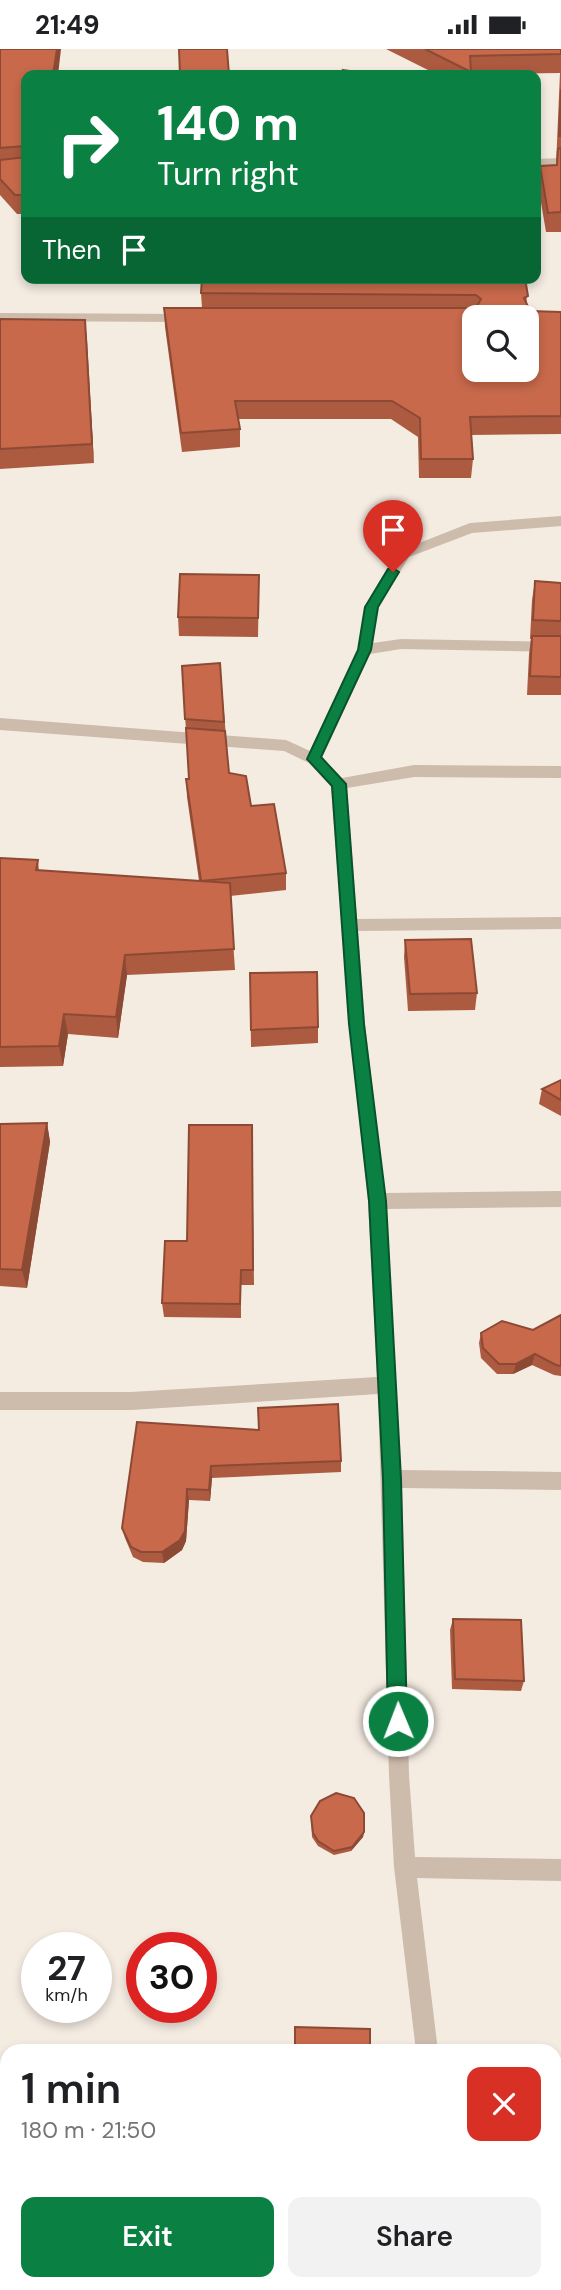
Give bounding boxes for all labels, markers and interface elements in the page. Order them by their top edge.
text: 21:49 [35,8,99,42]
text: 140 m [157,91,299,155]
icon: right [42,98,133,189]
text: Turn right [157,153,299,195]
icon: arrive [115,231,153,269]
text: Then [42,233,101,267]
map controls [462,305,539,382]
button: search [462,305,539,382]
pin [363,500,423,572]
icon: arrive [374,511,412,549]
position arrow [361,1684,435,1758]
speed limit sign: 30 [126,1932,217,2023]
text: 27 [47,1945,86,1991]
text: km/h [45,1983,88,2007]
text: 1 min [21,2061,121,2116]
button: close [467,2067,541,2141]
text: 180 m · 21:50 [21,2115,156,2145]
button: Exit [21,2197,274,2277]
button: Share [288,2197,541,2277]

